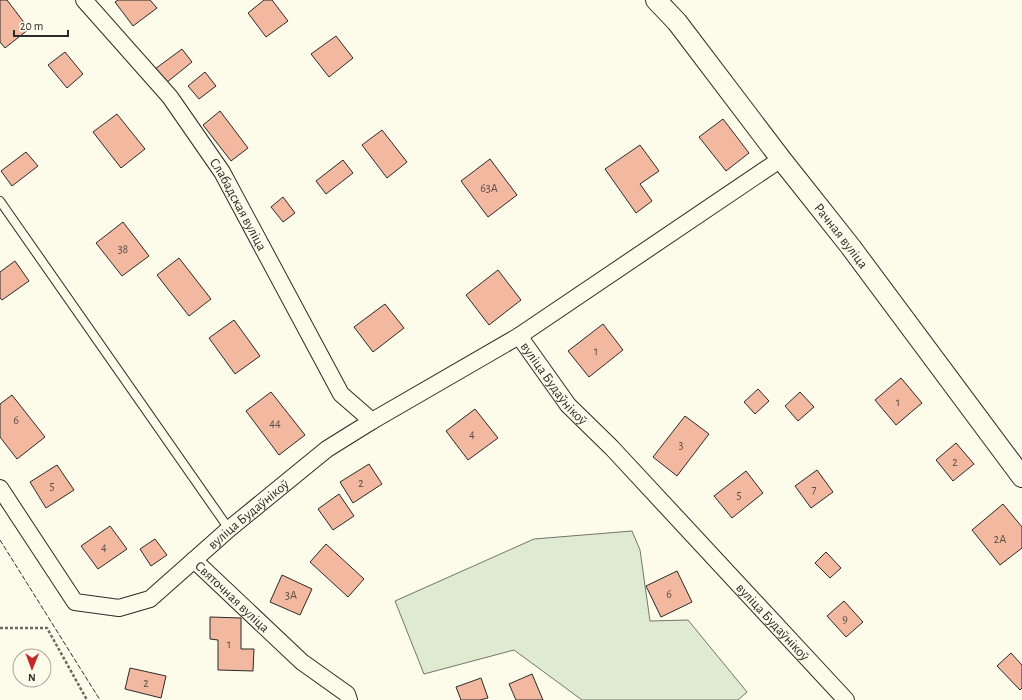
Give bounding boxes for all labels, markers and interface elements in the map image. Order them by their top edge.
scale bar [14,12,68,38]
text: 20 m [20,20,43,32]
street label: Слабадская вуліца [206,156,269,254]
house number: 63А [480,182,498,194]
street label: Рачная вуліца [811,201,871,272]
house number: 38 [118,243,129,255]
street label: вуліца Будаўнікоў [518,340,590,428]
house number: 1 [594,345,598,357]
house number: 1 [896,396,900,408]
house number: 6 [13,414,19,426]
house number: 44 [269,417,281,429]
house number: 4 [469,428,475,440]
house number: 3 [679,439,684,451]
house number: 2 [952,456,958,468]
street label: вуліца Будаўнікоў [206,477,292,552]
house number: 2 [358,477,364,489]
house number: 5 [49,480,55,492]
house number: 7 [811,483,817,495]
house number: 5 [736,489,742,501]
house number: 2А [994,533,1006,545]
house number: 4 [101,541,107,553]
street label: Святочная вуліца [192,559,272,636]
street label: вуліца Будаўнікоў [733,581,812,664]
house number: 6 [666,588,672,600]
house number: 3А [285,589,297,601]
house number: 9 [842,613,848,625]
house number: 1 [227,638,231,650]
north arrow [12,648,52,688]
text: N [28,672,36,683]
house number: 2 [143,677,149,689]

